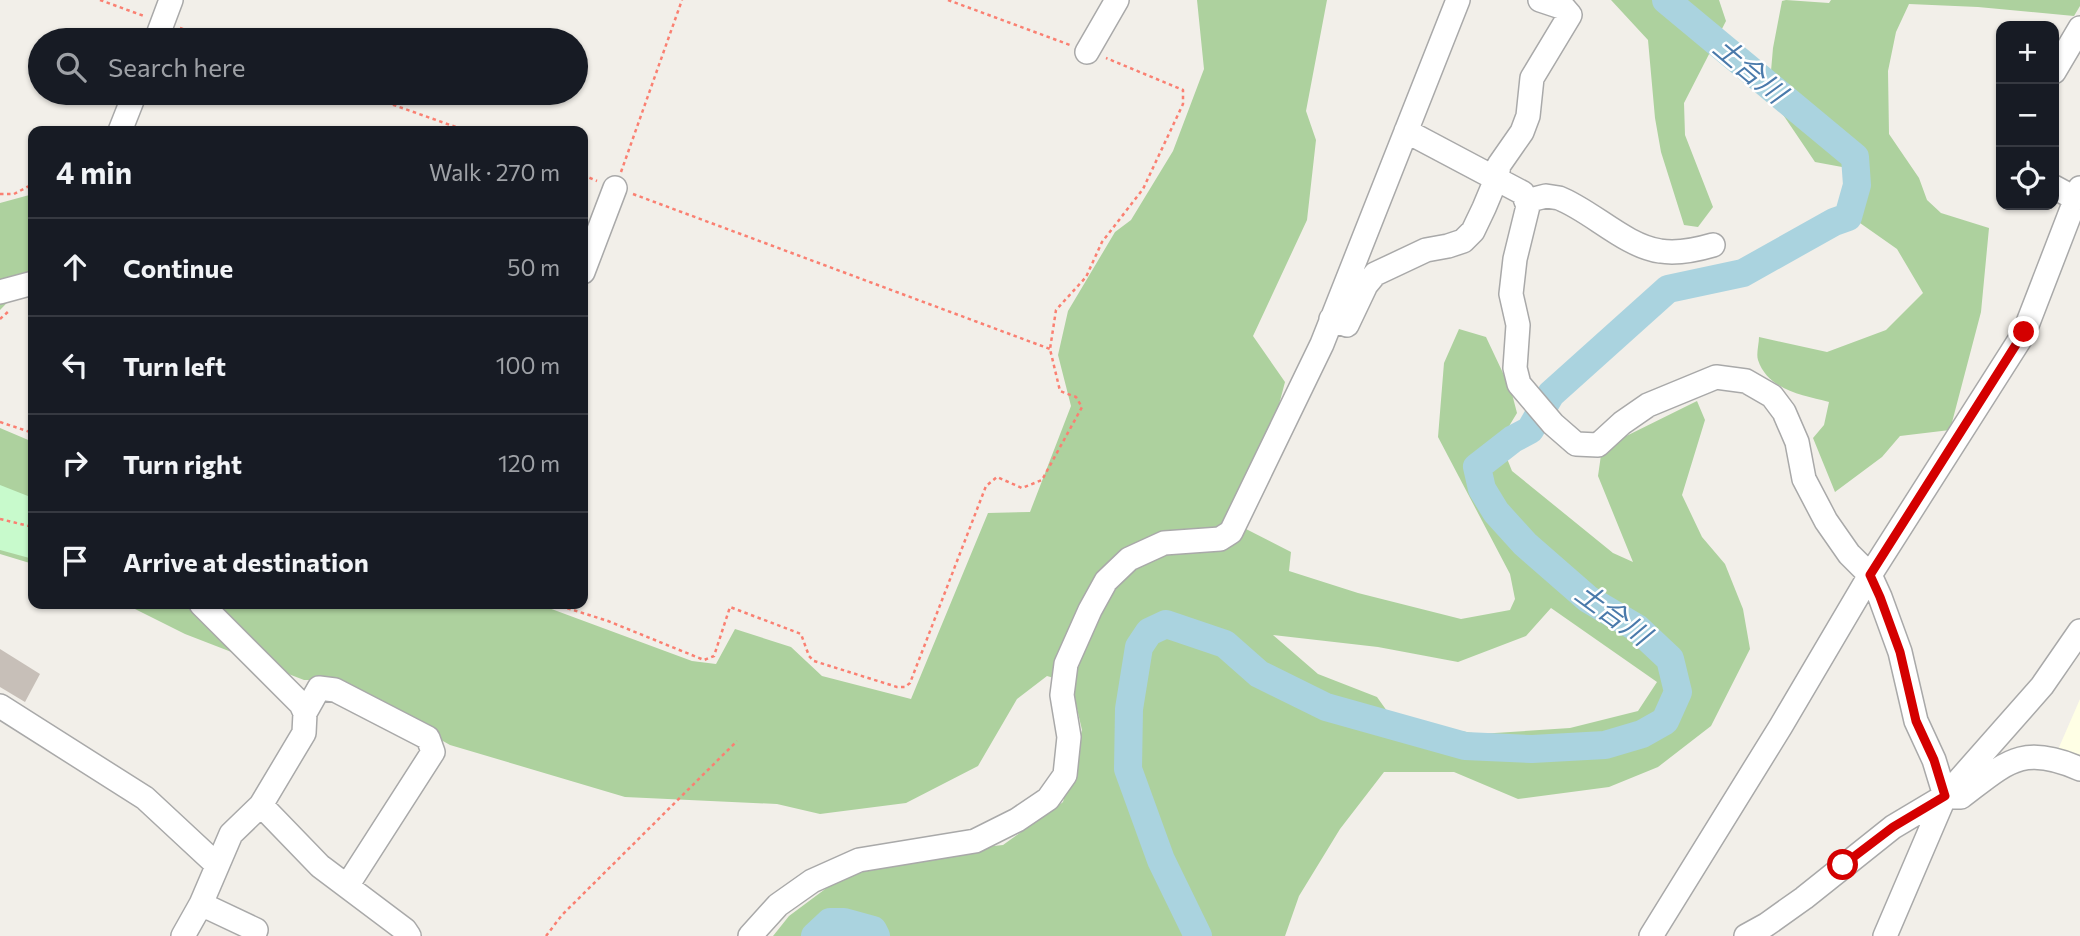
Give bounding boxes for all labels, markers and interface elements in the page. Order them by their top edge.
map controls [1996,21,2059,210]
button: + [1996,21,2059,84]
search box [28,28,588,105]
water label: 土合川 [1708,29,1796,111]
icon: search [52,48,90,86]
text: Search here [108,51,246,82]
button: − [1996,84,2059,147]
button: locate [1996,147,2059,210]
text: 4 min [56,153,132,190]
text: Walk · 270 m [429,158,560,186]
icon: ahead [56,248,94,286]
text: Continue [123,252,233,283]
text: 50 m [507,253,560,281]
route end [2008,316,2039,347]
icon: left [56,346,94,384]
text: Turn left [123,350,226,381]
text: 100 m [496,351,560,379]
icon: right [56,444,94,482]
text: Turn right [123,448,242,479]
text: 120 m [498,449,560,477]
icon: arrive [56,542,94,580]
text: Arrive at destination [123,546,369,577]
water label: 土合川 [1570,575,1660,653]
route start [1827,849,1858,880]

